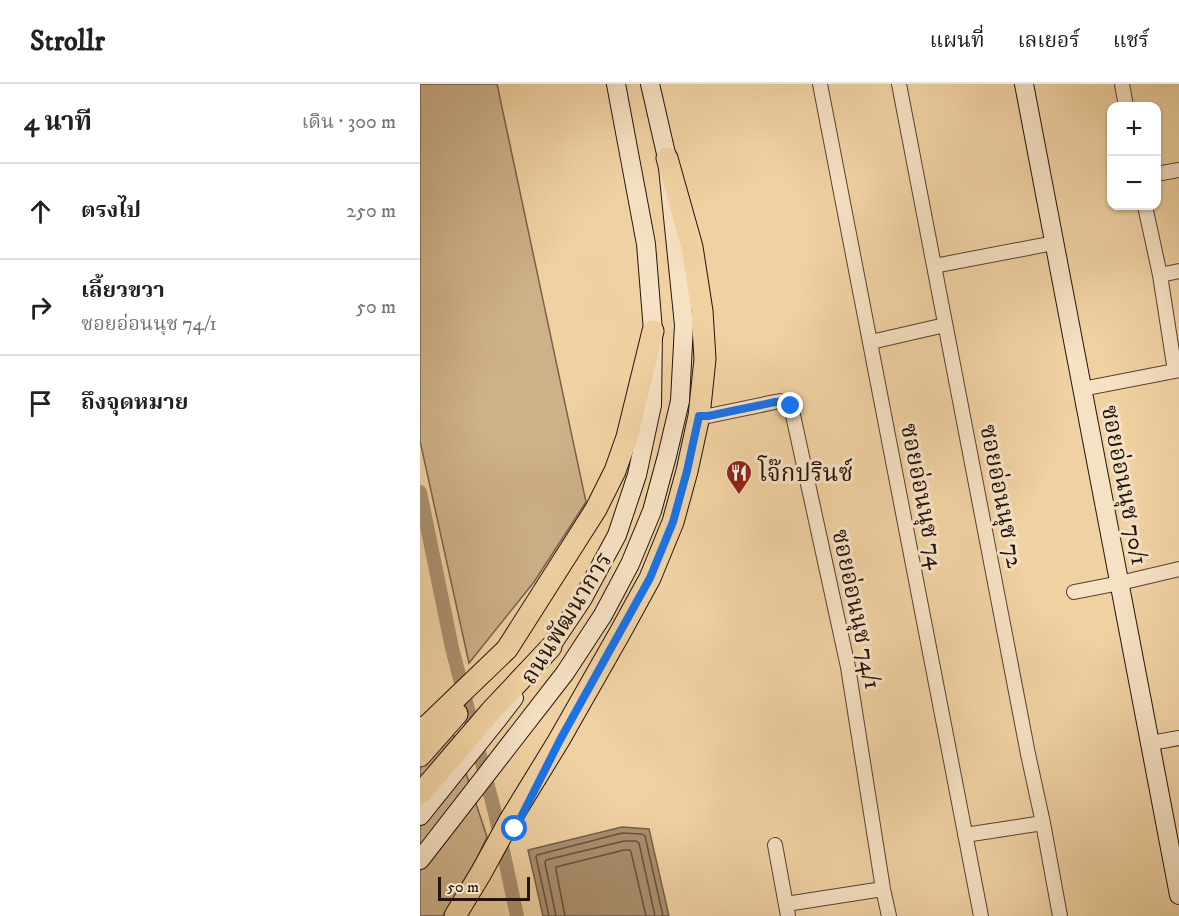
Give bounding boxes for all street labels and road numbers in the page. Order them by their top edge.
street label: ซอยอ่อนนุช 70/1 [1094,403,1154,568]
street label: ซอยอ่อนนุช 74 [893,421,951,573]
street label: ซอยอ่อนนุช 72 [972,422,1030,571]
street label: ซอยอ่อนนุช 74/1 [824,526,888,692]
street label: ถนนพัฒนาการ [514,547,619,690]

